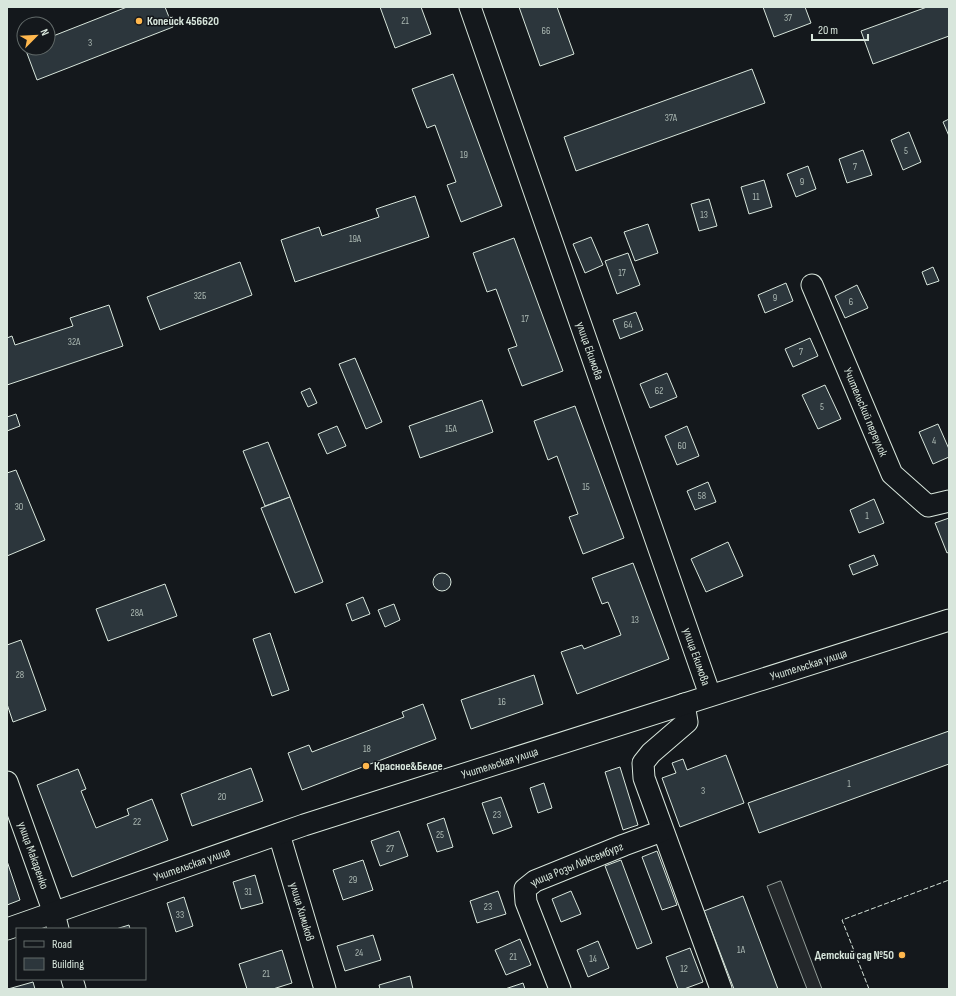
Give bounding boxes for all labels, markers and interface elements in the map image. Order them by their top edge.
house number: 37 [784,12,792,24]
place label: Копейск 456620 [147,14,219,29]
house number: 21 [401,15,409,27]
north arrow [16,16,56,56]
marker: Копейск 456620 [134,16,144,26]
scale bar [812,16,868,42]
text: 20 m [818,23,838,38]
house number: 66 [542,25,550,37]
text: N [38,27,52,38]
house number: 3 [88,37,92,49]
house number: 37А [665,112,678,124]
house number: 5 [904,145,908,157]
house number: 19 [460,149,468,161]
house number: 7 [853,161,857,173]
house number: 9 [800,176,804,188]
house number: 11 [753,191,760,203]
house number: 13 [700,209,708,221]
house number: 19А [349,233,362,245]
house number: 17 [618,267,626,279]
house number: 32Б [194,290,207,302]
house number: 9 [773,292,777,304]
house number: 6 [849,296,853,308]
house number: 17 [521,313,529,325]
house number: 64 [624,319,632,331]
street label: улица Екимова [573,320,607,382]
house number: 32А [68,336,81,348]
house number: 7 [799,346,803,358]
street label: Учительский переулок [840,365,891,459]
house number: 62 [655,385,663,397]
house number: 5 [820,401,824,413]
house number: 15А [445,423,458,435]
house number: 4 [932,435,936,447]
house number: 60 [678,440,686,452]
house number: 15 [582,481,590,493]
house number: 58 [698,490,706,502]
house number: 30 [15,501,23,513]
house number: 1 [865,510,869,522]
house number: 28А [131,607,144,619]
house number: 13 [631,614,639,626]
street label: улица Екимова [680,626,714,688]
street label: Учительская улица [768,645,849,684]
house number: 28 [16,669,24,681]
house number: 16 [498,696,506,708]
house number: 18 [363,743,371,755]
street label: Учительская улица [459,743,540,782]
place label: Красное&Белое [374,759,443,774]
marker: Красное&Белое [361,761,371,771]
house number: 1 [847,778,851,790]
house number: 3 [701,785,705,797]
house number: 20 [218,791,226,803]
house number: 23 [493,809,501,821]
house number: 22 [133,816,141,828]
street label: улица Макаренко [14,820,52,891]
house number: 25 [436,829,444,841]
street label: улица Розы Люксембург [526,839,625,890]
house number: 27 [386,843,394,855]
street label: Учительская улица [152,844,233,885]
house number: 29 [349,874,357,886]
street label: улица Химиков [286,880,318,943]
house number: 31 [244,886,252,898]
house number: 23 [484,901,492,913]
house number: 33 [176,909,184,921]
legend [16,928,146,980]
text: Road [52,937,72,952]
house number: 1А [737,944,746,956]
house number: 24 [355,947,363,959]
place label: Детский сад №50 [815,948,894,963]
marker: Детский сад №50 [897,950,907,960]
house number: 21 [509,951,517,963]
house number: 14 [589,953,597,965]
text: Building [52,957,84,972]
house number: 12 [680,963,688,975]
house number: 21 [262,968,270,980]

